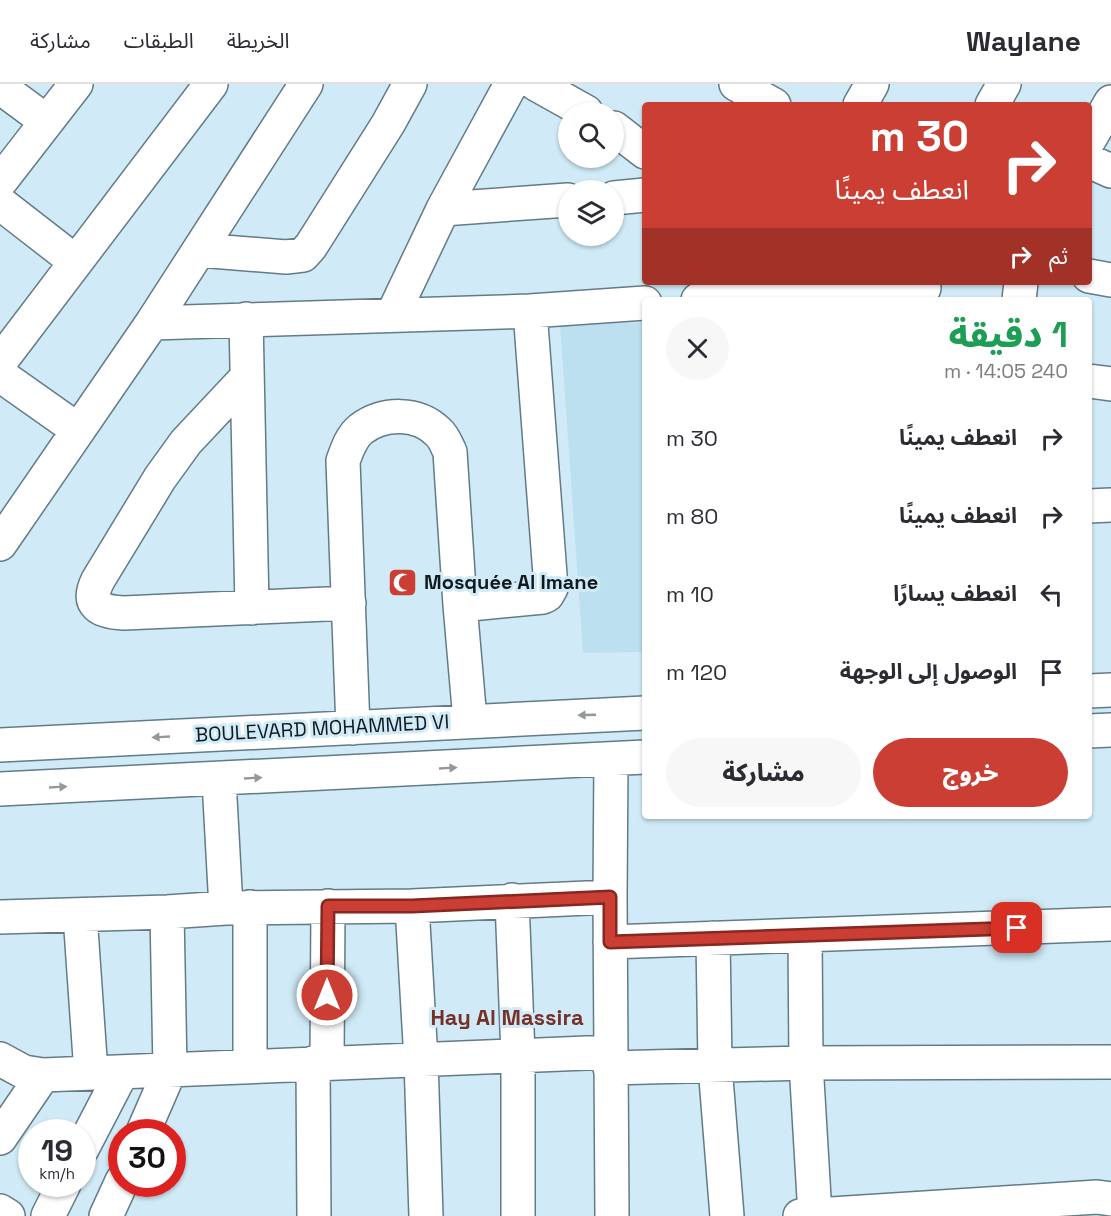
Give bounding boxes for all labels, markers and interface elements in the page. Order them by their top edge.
text: Waylane [966,23,1081,59]
text: مشاركة [30,27,91,54]
text: الطبقات [124,27,194,54]
text: الخريطة [227,27,290,54]
map controls [558,102,624,246]
button: search [558,102,624,168]
text: 30 m [870,110,969,163]
icon: right [990,126,1068,204]
text: انعطف يمينًا [835,172,969,207]
button: layers [558,180,624,246]
icon: right [1004,240,1037,273]
text: ثم [1049,242,1068,270]
text: 1 دقيقة [949,312,1068,358]
button: close [666,317,729,380]
text: 240 m · 14:05 [944,358,1068,384]
icon: right [1035,422,1068,455]
text: انعطف يمينًا [899,423,1017,451]
text: 30 m [666,424,718,452]
icon: right [1035,500,1068,533]
text: انعطف يمينًا [899,501,1017,529]
text: 80 m [666,502,718,530]
mosque icon: Mosquée Al Imane [387,566,419,598]
place label: Mosquée Al Imane [424,569,598,595]
icon: left [1035,578,1068,611]
text: انعطف يسارًا [893,579,1017,607]
text: 10 m [666,580,714,608]
icon: arrive [1035,656,1068,689]
text: الوصول إلى الوجهة [840,657,1017,685]
text: 120 m [666,658,727,686]
street label: BOULEVARD MOHAMMED VI [194,708,450,748]
one-way arrow [577,711,596,720]
one-way arrow [152,732,171,741]
button: مشاركة [666,738,861,807]
button: خروج [873,738,1068,807]
one-way arrow [439,763,458,772]
one-way arrow [244,773,263,782]
one-way arrow [49,782,68,791]
pin [991,902,1042,953]
icon: arrive [1000,911,1033,944]
position arrow [295,963,359,1027]
district label: Hay Al Massira [430,1003,584,1031]
speed limit sign: 30 [108,1119,186,1197]
text: 19 [41,1131,73,1170]
text: km/h [39,1164,75,1183]

